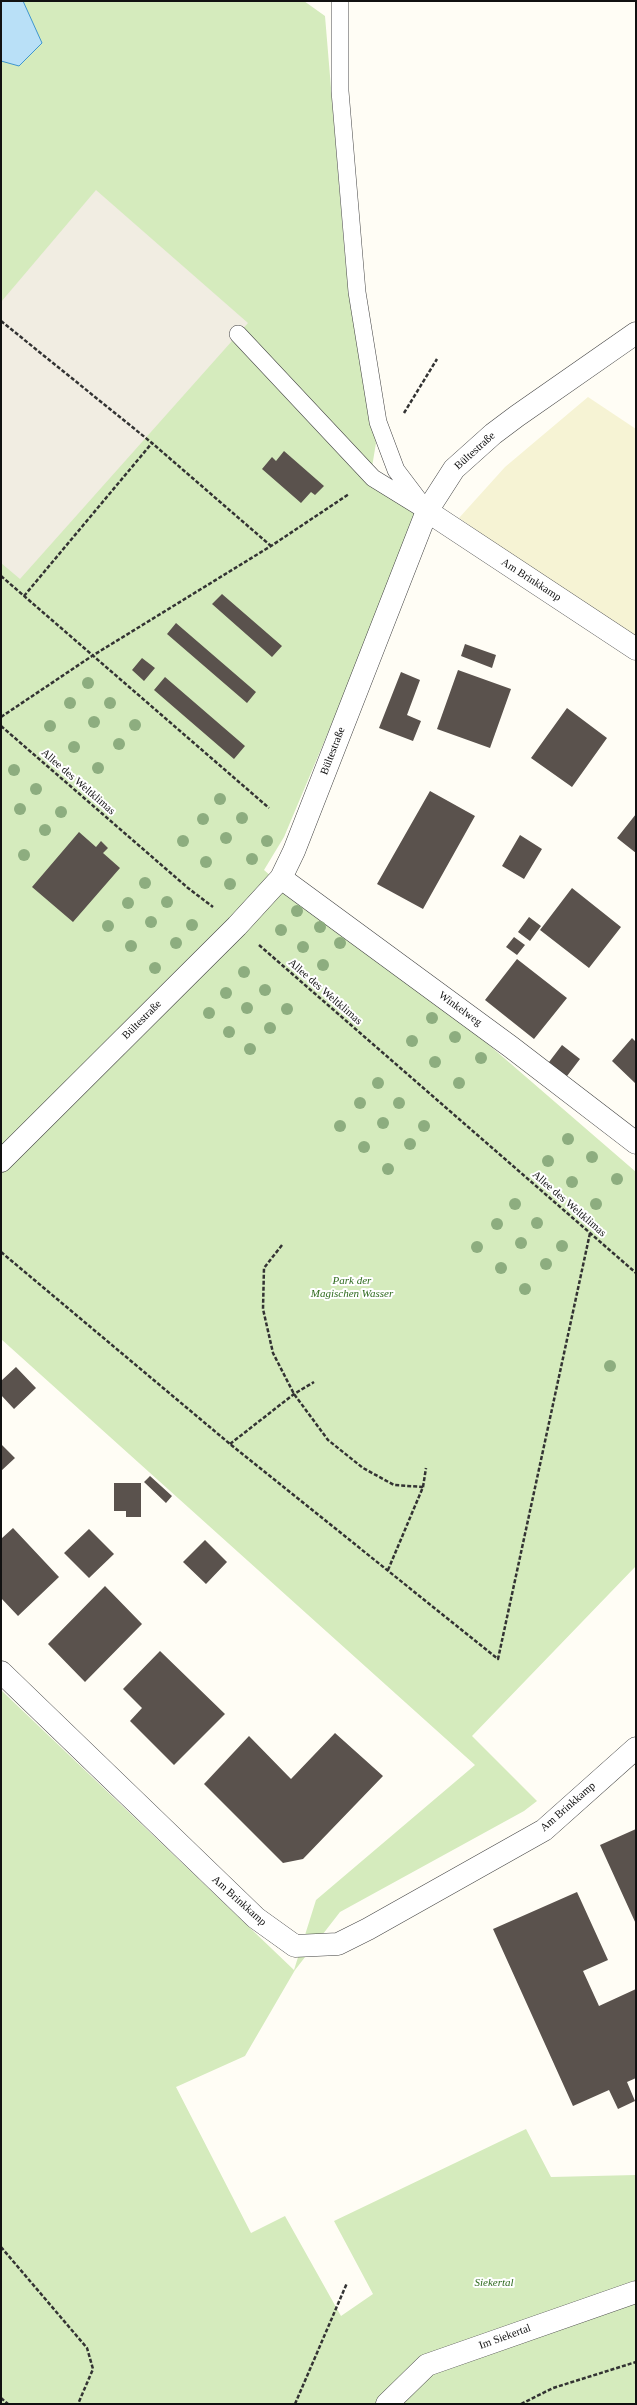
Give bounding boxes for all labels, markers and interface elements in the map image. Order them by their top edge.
street label: Bültestraße [452,429,498,473]
street label: Am Brinkkamp [499,556,563,604]
street label: Bültestraße [318,725,348,777]
street label: Allee des Weltklimas [38,746,118,818]
street label: Allee des Weltklimas [285,956,365,1028]
street label: Winkelweg [436,989,484,1029]
street label: Bültestraße [120,998,164,1042]
street label: Allee des Weltklimas [529,1168,609,1240]
park label: Park der Magischen Wasser [311,1274,393,1300]
street label: Am Brinkkamp [538,1779,598,1835]
street label: Am Brinkkamp [209,1873,269,1929]
park label: Siekertal [474,2276,514,2290]
street label: Im Siekertal [477,2322,533,2352]

